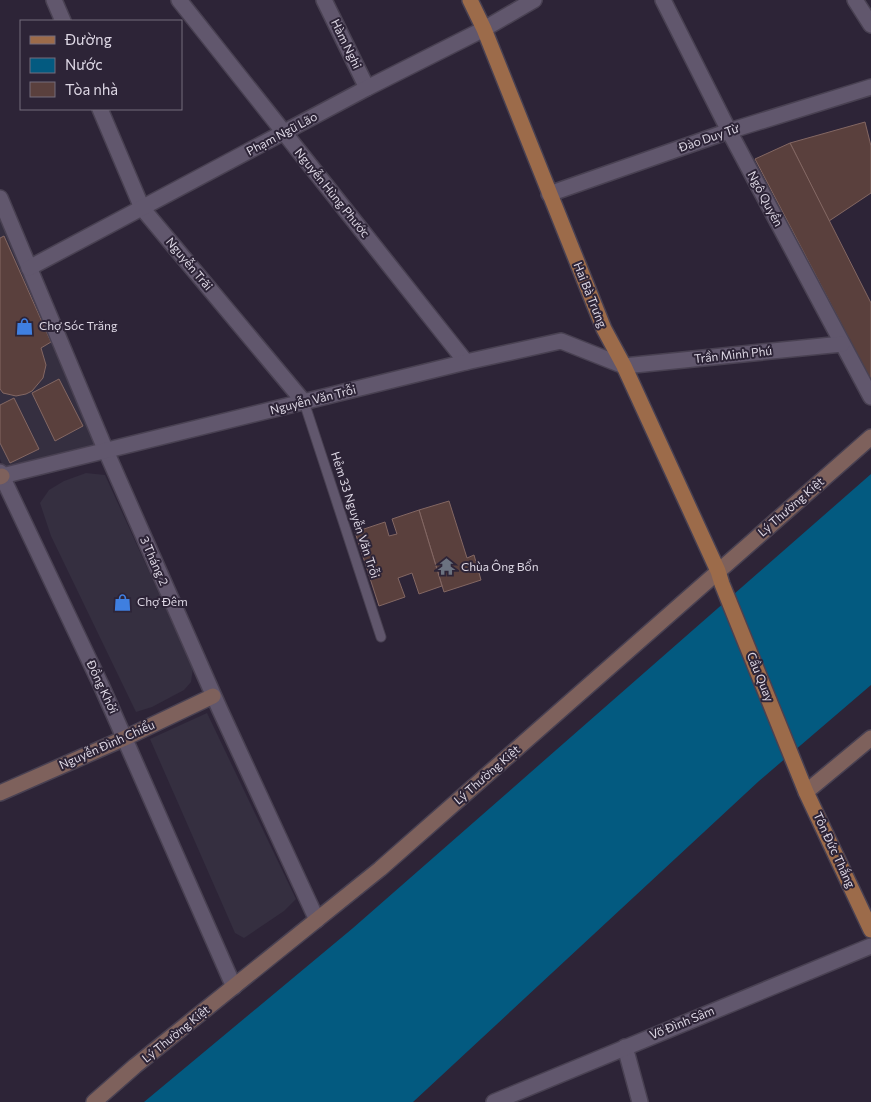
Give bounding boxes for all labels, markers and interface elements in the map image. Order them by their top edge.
street label: Hàm Nghi [329,16,365,71]
legend [20,20,182,110]
text: Đường [64,30,112,48]
text: Nước [65,55,103,73]
text: Tòa nhà [65,80,118,98]
street label: Phạm Ngũ Lão [244,109,319,158]
street label: Đào Duy Từ [676,120,741,154]
street label: Nguyễn Hùng Phước [293,145,373,240]
street label: Ngô Quyền [745,168,786,229]
street label: Nguyễn Trãi [164,234,216,293]
street label: Hai Bà Trưng [571,260,611,330]
shop icon: Chợ Sóc Trăng [15,316,35,336]
place label: Chợ Sóc Trăng [39,318,118,332]
street label: Trần Minh Phú [693,343,773,365]
street label: Nguyễn Văn Trỗi [268,382,357,417]
street label: Hẻm 33 Nguyễn Văn Trỗi [329,450,383,580]
street label: Lý Thường Kiệt [755,474,826,539]
street label: 3 Tháng 2 [138,534,172,588]
temple icon: Chùa Ông Bổn [437,557,457,577]
place label: Chùa Ông Bổn [461,559,539,573]
shop icon: Chợ Đêm [113,592,133,612]
place label: Chợ Đêm [137,594,188,608]
street label: Cầu Quay [745,650,777,703]
street label: Đồng Khởi [84,657,121,716]
street label: Nguyễn Đình Chiểu [57,717,156,771]
street label: Lý Thường Kiệt [451,742,522,807]
street label: Tôn Đức Thắng [811,810,859,890]
street label: Lý Thường Kiệt [139,1002,212,1065]
street label: Võ Đình Sâm [647,1003,716,1041]

